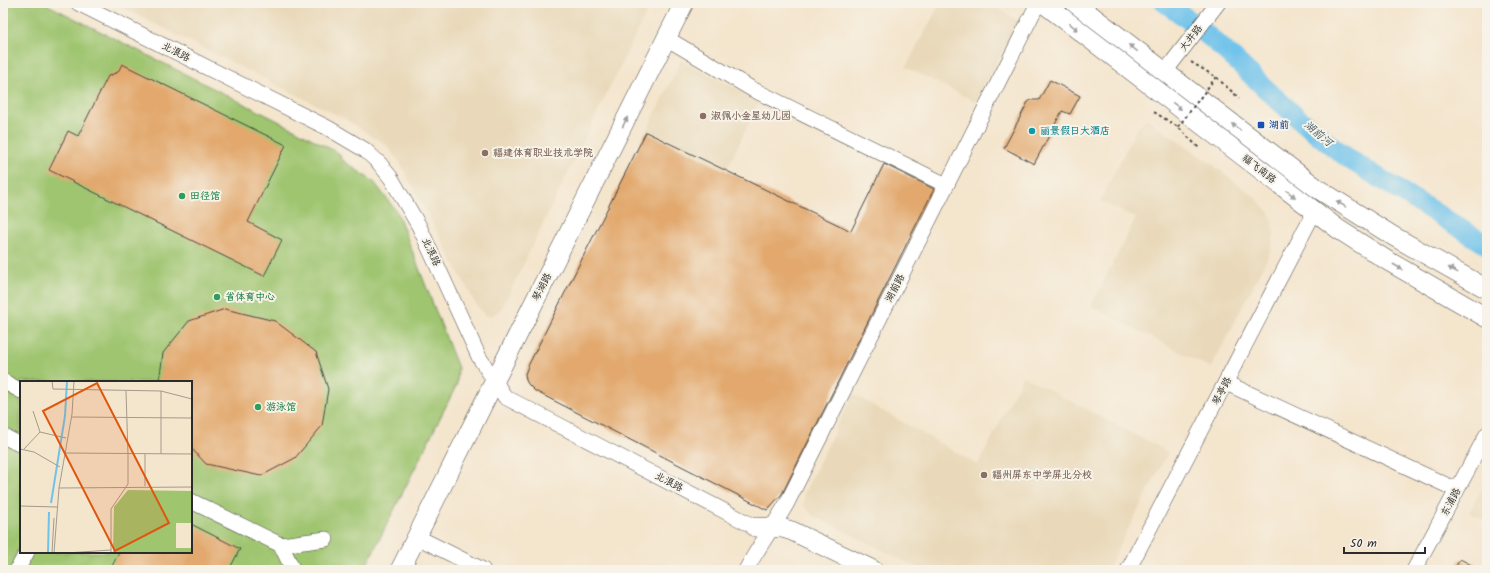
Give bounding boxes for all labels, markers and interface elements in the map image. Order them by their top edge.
street label: 大井路 [1175,21,1207,55]
one-way arrow [1068,22,1079,31]
street label: 北浪路 [159,38,193,66]
one-way arrow [1127,44,1138,53]
one-way arrow [1171,102,1182,110]
place label: 淑佩小金星幼儿园 [711,108,791,124]
marker: 淑佩小金星幼儿园 [698,111,708,121]
one-way arrow [621,116,628,128]
water label: 湖前河 [1300,116,1338,153]
place label: 湖前 [1269,117,1289,133]
marker: 湖前 [1256,120,1266,130]
place label: 丽景假日大酒店 [1040,123,1110,139]
one-way arrow [1231,123,1242,132]
marker: 丽景假日大酒店 [1027,126,1037,136]
place label: 福建体育职业技术学院 [493,145,593,161]
marker: 福建体育职业技术学院 [480,148,490,158]
street label: 福飞南路 [1238,150,1280,188]
place label: 田径馆 [190,188,220,204]
one-way arrow [1285,190,1296,198]
marker: 田径馆 [177,191,187,201]
one-way arrow [1336,200,1346,208]
street label: 北浪路 [417,235,445,269]
one-way arrow [1392,264,1404,271]
one-way arrow [1447,267,1459,273]
street label: 琴湖路 [528,270,556,304]
street label: 湖前路 [881,271,909,305]
place label: 省体育中心 [225,289,275,305]
marker: 省体育中心 [212,292,222,302]
street label: 琴亭路 [1208,374,1236,408]
inset map [20,381,192,553]
place label: 游泳馆 [266,399,296,415]
marker: 游泳馆 [253,402,263,412]
place label: 福州屏东中学屏北分校 [992,467,1092,483]
street label: 北浪路 [652,468,686,496]
marker: 福州屏东中学屏北分校 [979,470,989,480]
street label: 东浦路 [1437,485,1465,519]
scale bar [1344,529,1425,555]
text: 50 m [1350,534,1377,553]

